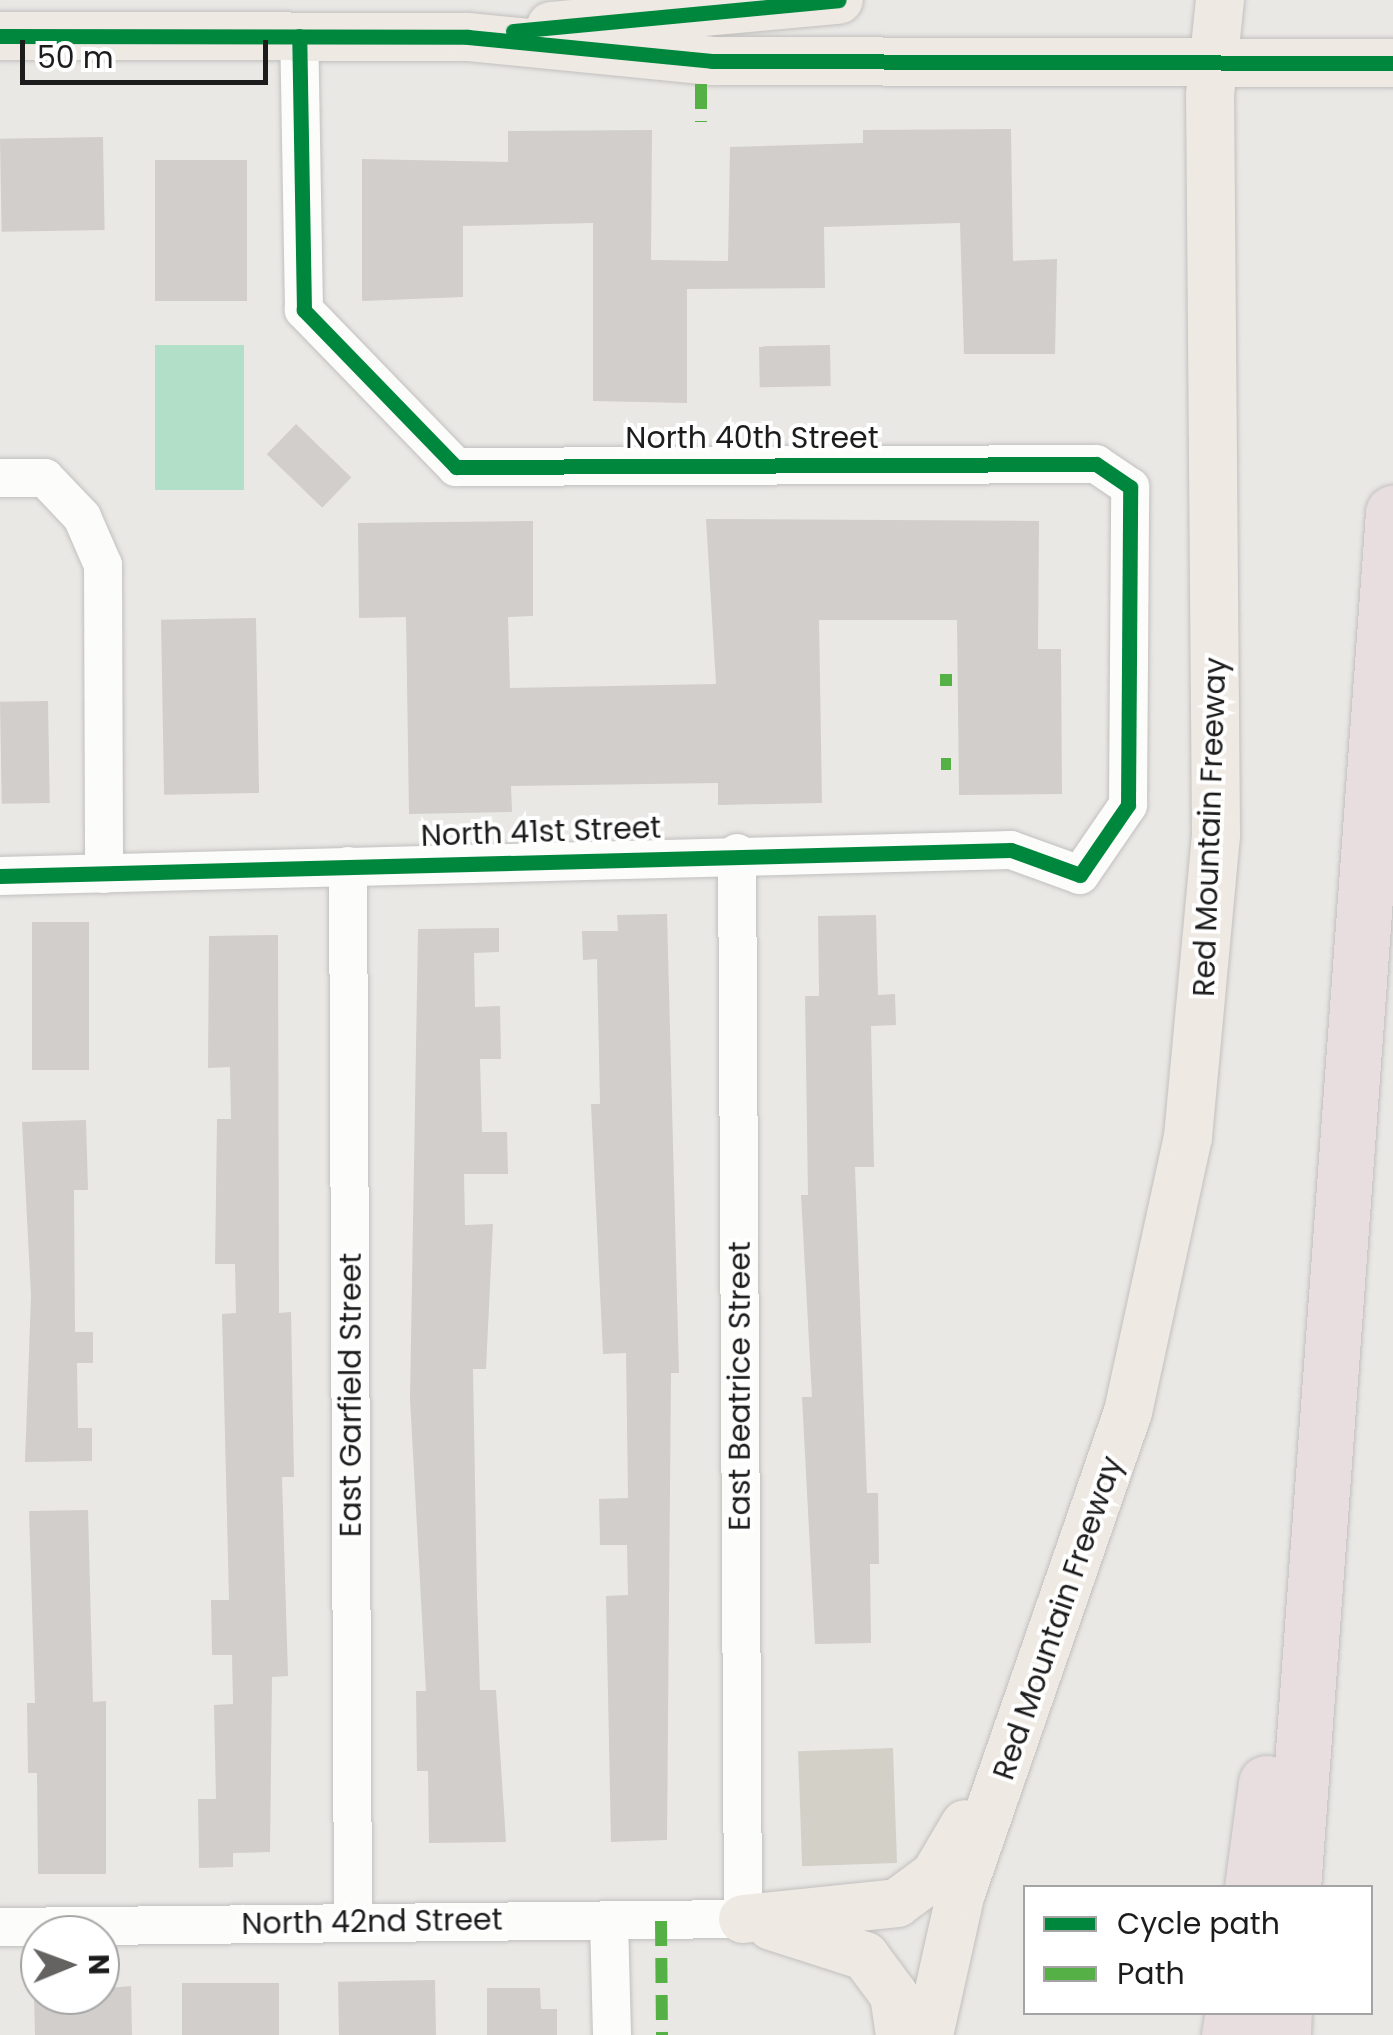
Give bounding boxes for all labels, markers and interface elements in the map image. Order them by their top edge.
scale bar [25,20,272,82]
text: 50 m [37,36,114,79]
street label: North 40th Street [625,420,879,456]
street label: Red Mountain Freeway [1186,657,1234,997]
street label: North 41st Street [420,810,662,854]
street label: East Beatrice Street [722,1241,758,1531]
street label: East Garfield Street [333,1253,369,1537]
street label: Red Mountain Freeway [986,1452,1130,1784]
legend [1023,1885,1373,2015]
street label: North 42nd Street [241,1902,503,1942]
text: Cycle path [1117,1902,1280,1945]
north arrow [20,1915,120,2015]
text: Path [1117,1952,1185,1995]
text: N [79,1954,118,1975]

